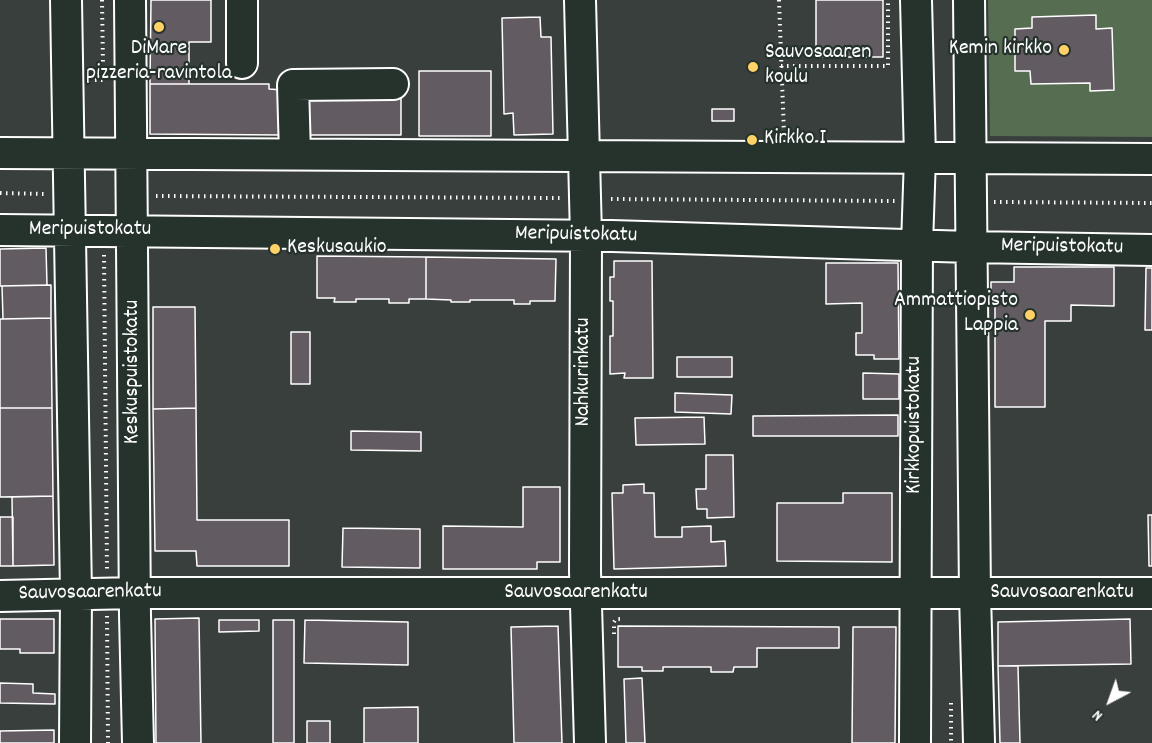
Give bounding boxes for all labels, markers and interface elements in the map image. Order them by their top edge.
marker: DiMare pizzeria-ravintola [152,20,166,34]
place label: DiMare pizzeria-ravintola [86,37,232,88]
place label: Kemin kirkko [949,37,1052,63]
place label: Sauvosaaren koulu [765,41,871,92]
marker: Kemin kirkko [1057,43,1071,57]
marker: Sauvosaaren koulu [746,60,760,74]
place label: Kirkko I [764,127,826,153]
marker: Kirkko I [745,133,759,147]
street label: Meripuistokatu [29,218,151,244]
street label: Meripuistokatu [515,222,637,250]
street label: Meripuistokatu [1001,234,1123,262]
place label: Keskusaukio [287,236,387,262]
marker: Keskusaukio [268,242,282,256]
place label: Ammattiopisto Lappia [894,289,1018,340]
street label: Keskuspuistokatu [121,300,147,444]
marker: Ammattiopisto Lappia [1023,308,1037,322]
street label: Nahkurinkatu [572,317,598,427]
street label: Kirkkopuistokatu [903,356,929,494]
street label: Sauvosaarenkatu [18,580,162,608]
street label: Sauvosaarenkatu [504,581,648,607]
street label: Sauvosaarenkatu [990,581,1134,607]
north arrow [1080,671,1140,731]
text: N [1087,704,1108,726]

